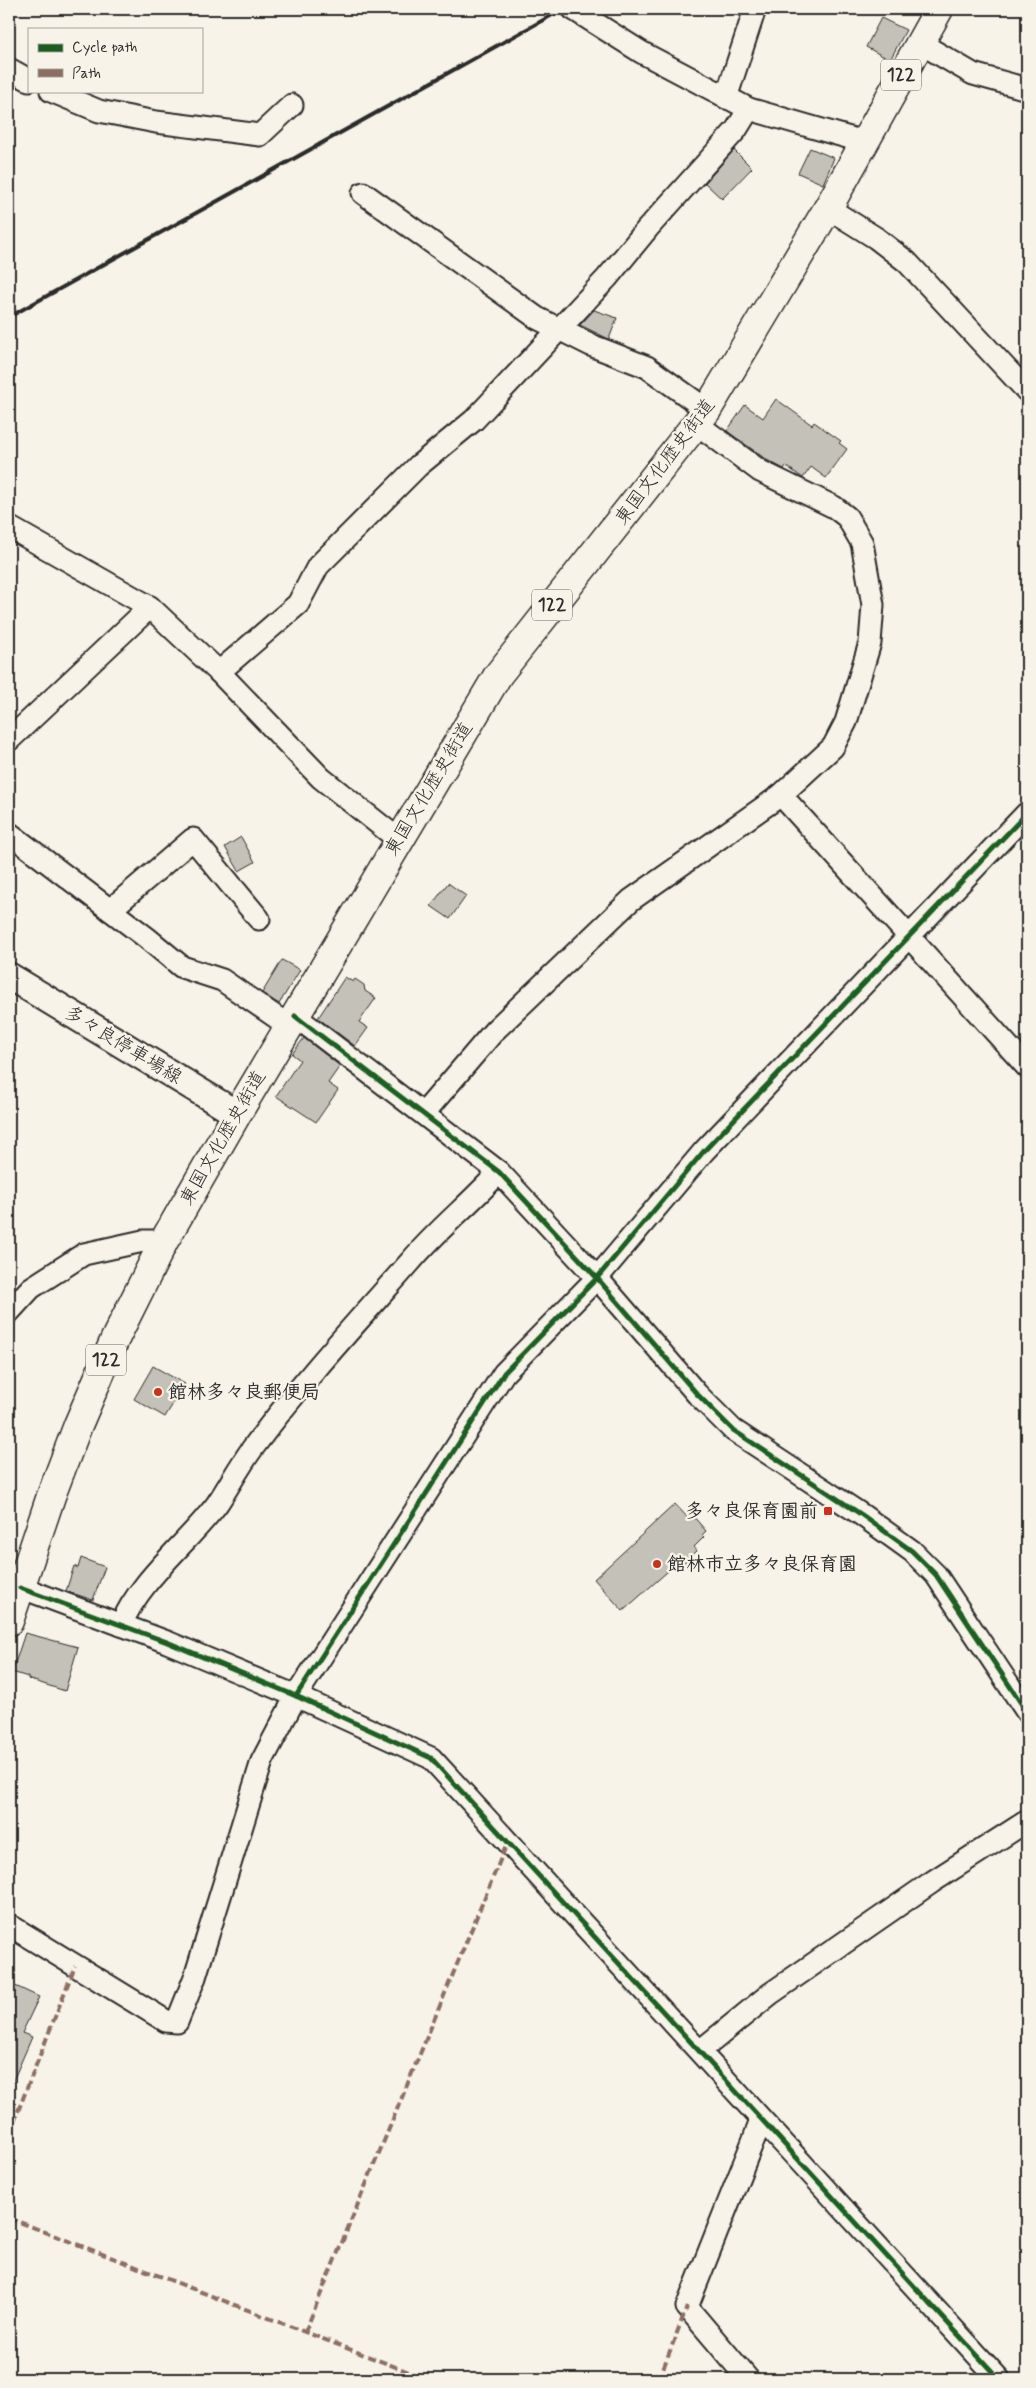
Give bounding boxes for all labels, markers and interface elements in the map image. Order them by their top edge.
legend [28,28,202,92]
text: Cycle path [72,38,137,58]
road number: 122 [881,60,921,90]
text: Path [72,64,101,84]
street label: 東国文化歴史街道 [609,394,721,530]
road number: 122 [532,590,572,620]
street label: 東国文化歴史街道 [379,717,479,861]
street label: 多々良停車場線 [60,1000,186,1090]
street label: 東国文化歴史街道 [174,1066,272,1210]
road number: 122 [86,1344,126,1376]
place label: 館林多々良郵便局 [168,1380,320,1405]
marker: 館林多々良郵便局 [152,1386,164,1398]
place label: 多々良保育園前 [685,1499,818,1524]
marker: 多々良保育園前 [822,1505,834,1517]
place label: 館林市立多々良保育園 [667,1552,857,1577]
marker: 館林市立多々良保育園 [651,1558,663,1570]

